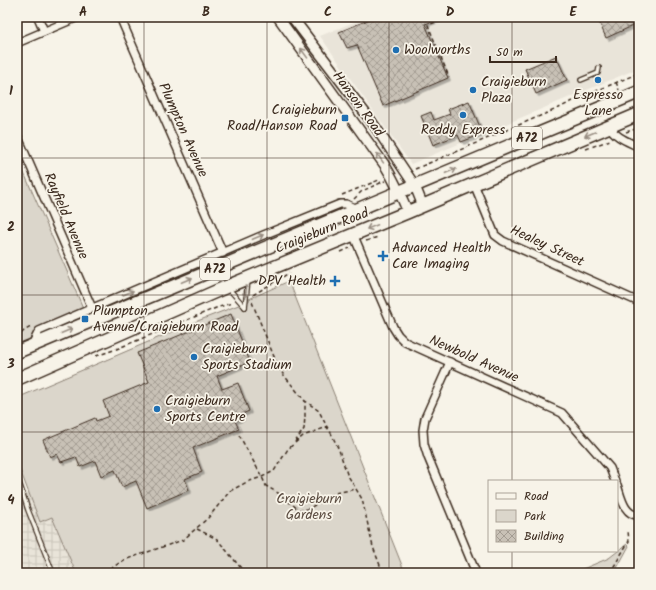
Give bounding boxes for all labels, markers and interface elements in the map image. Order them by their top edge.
text: A [79,2,87,23]
text: B [202,2,210,23]
text: C [324,2,332,23]
text: D [446,2,455,23]
text: E [569,2,577,23]
scale bar [490,38,556,64]
place label: Woolworths [404,39,470,61]
text: 50 m [496,43,523,62]
marker: Woolworths [391,45,401,55]
one-way arrow [300,48,308,59]
street label: Hanson Road [327,66,390,142]
place label: Craigieburn Plaza [481,71,546,109]
marker: Espresso Lane [593,75,603,85]
street label: Plumpton Avenue [152,79,214,182]
text: 1 [9,81,13,102]
place label: Espresso Lane [573,84,623,122]
marker: Craigieburn Plaza [468,85,478,95]
place label: Craigieburn Road/Hanson Road [227,99,338,137]
marker: Reddy Express [458,110,468,120]
marker: Craigieburn Road/Hanson Road [340,113,350,123]
place label: Reddy Express [421,119,505,141]
road number: A72 [512,127,542,149]
one-way arrow [584,131,596,138]
one-way arrow [376,153,384,164]
one-way arrow [444,166,456,174]
street label: Rayfield Avenue [38,169,94,263]
street label: Craigieburn Road [272,202,373,260]
text: 2 [7,217,15,238]
street label: Healey Street [506,219,588,273]
one-way arrow [366,224,378,231]
one-way arrow [252,233,264,241]
place label: Advanced Health Care Imaging [392,237,491,275]
marker: Advanced Health Care Imaging [377,250,389,262]
road number: A72 [200,258,230,280]
place label: DPV Health [258,270,326,292]
marker: DPV Health [329,275,341,287]
one-way arrow [181,276,193,284]
one-way arrow [243,285,250,298]
one-way arrow [121,288,133,296]
place label: Plumpton Avenue/Craigieburn Road [93,300,239,338]
marker: Plumpton Avenue/Craigieburn Road [80,314,90,324]
one-way arrow [61,326,73,334]
street label: Newbold Avenue [426,329,523,389]
place label: Craigieburn Sports Stadium [202,338,292,376]
marker: Craigieburn Sports Stadium [189,352,199,362]
text: 3 [6,354,15,375]
place label: Craigieburn Sports Centre [165,390,246,428]
marker: Craigieburn Sports Centre [152,404,162,414]
legend [488,480,618,552]
text: Road [524,487,549,506]
park label: Craigieburn Gardens [276,488,342,526]
text: 4 [7,490,15,511]
text: Park [524,507,546,526]
text: Building [524,527,564,546]

